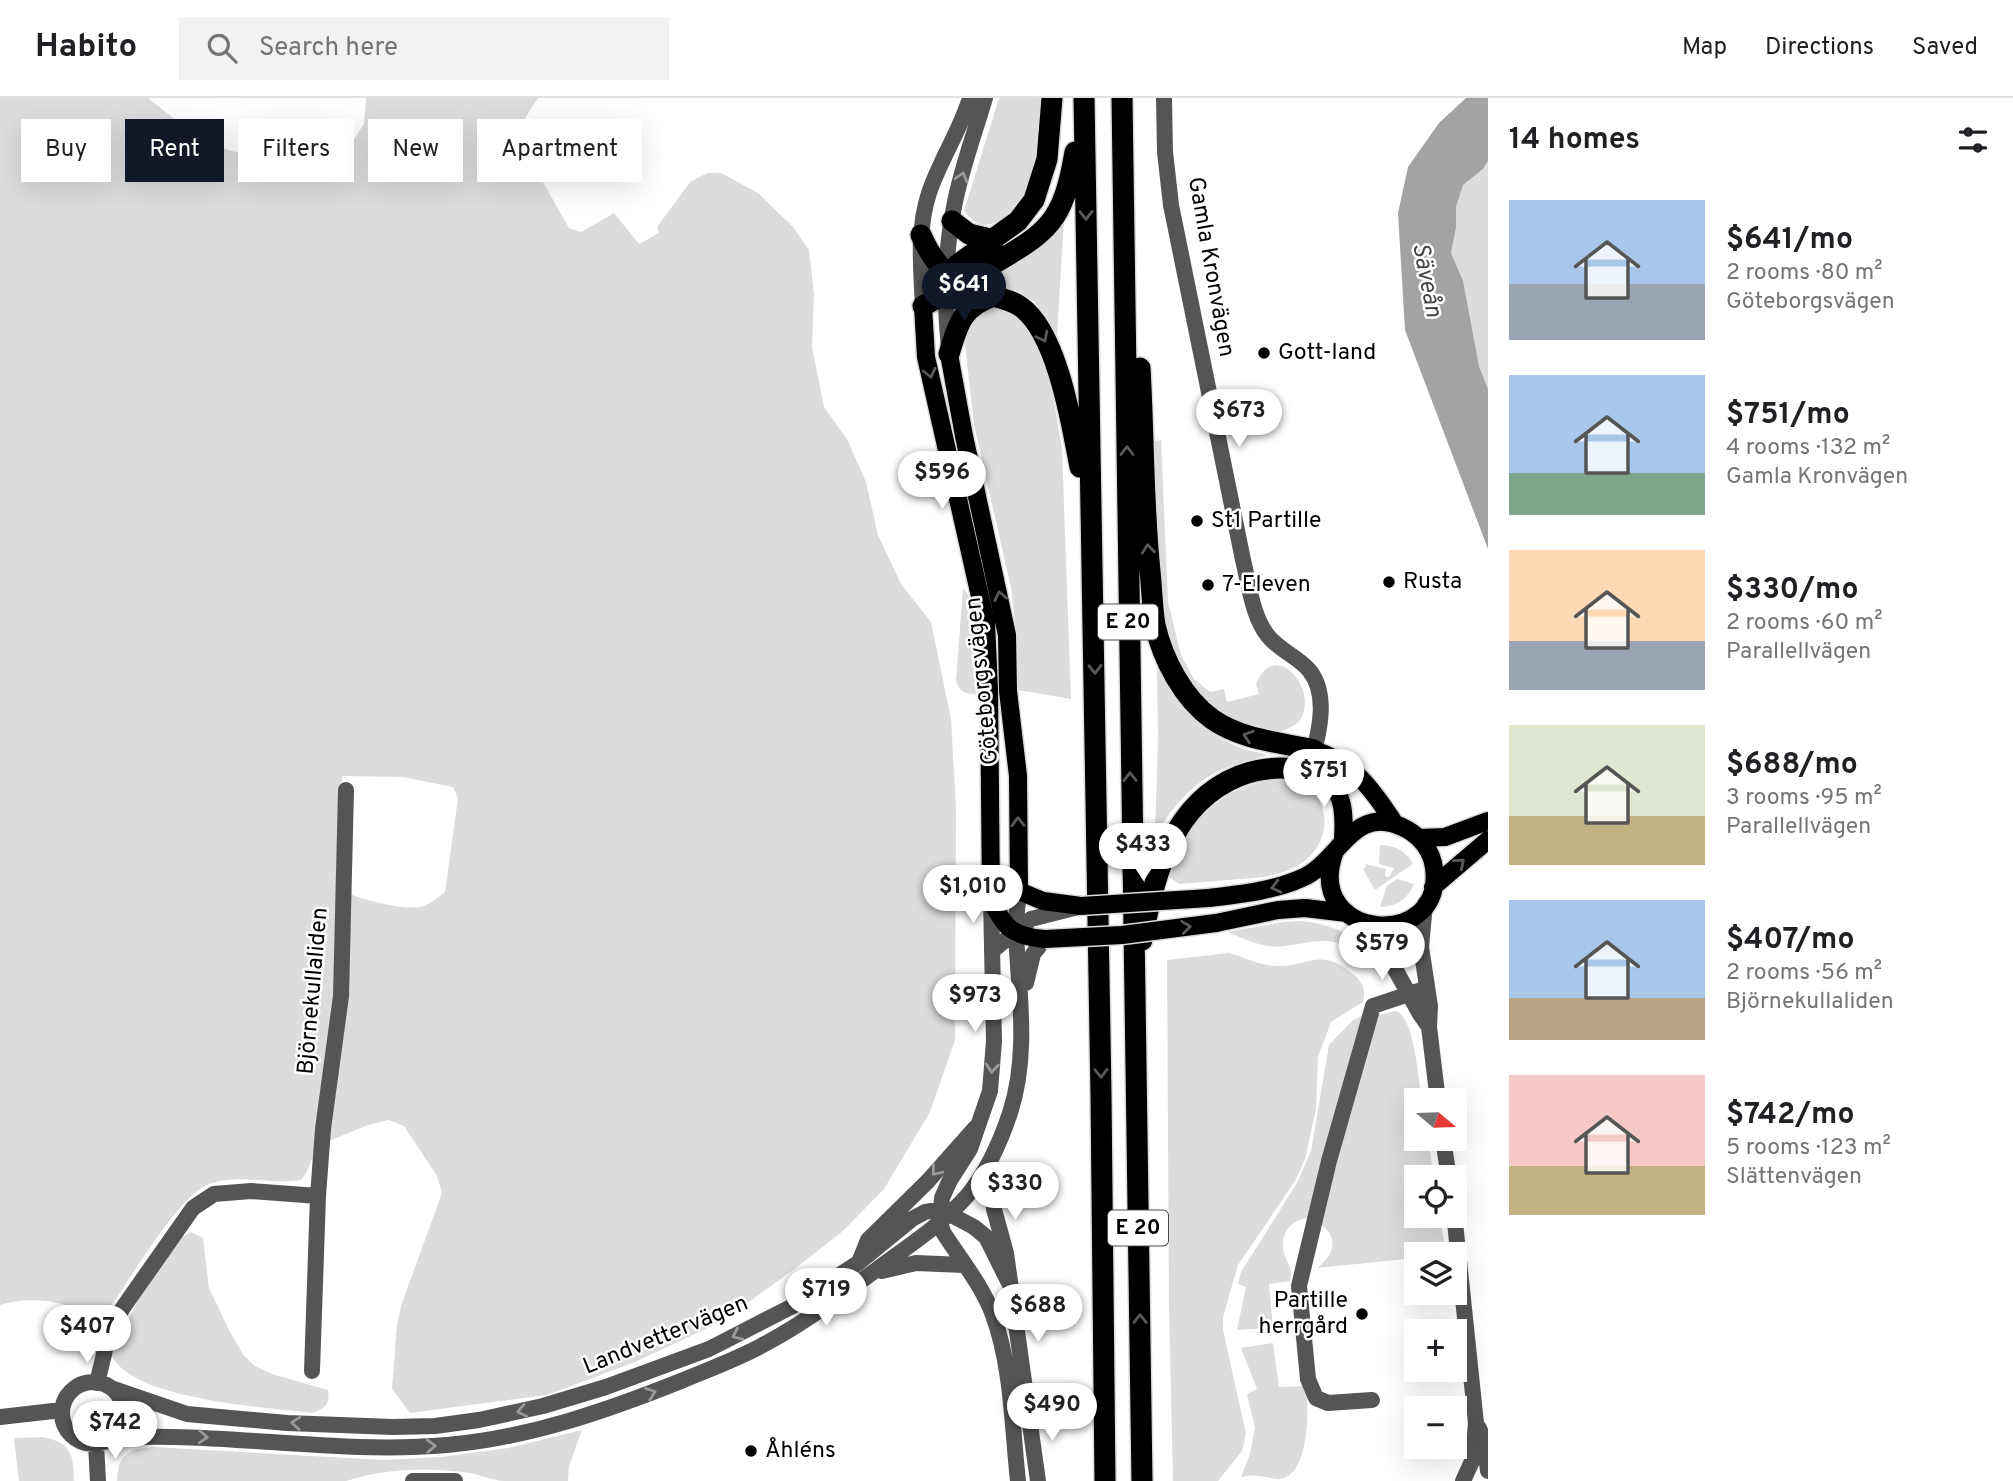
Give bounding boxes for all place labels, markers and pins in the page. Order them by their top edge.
pin: $641 [923,264,1005,323]
place label: Gott-land [1278,339,1376,368]
marker: Gott-land [1256,345,1272,361]
pin: $673 [1198,390,1280,449]
pin: $596 [901,452,983,511]
place label: St1 Partille [1211,507,1321,536]
marker: St1 Partille [1189,513,1205,529]
place label: Rusta [1403,568,1462,597]
place label: 7-Eleven [1222,571,1311,600]
marker: Rusta [1381,574,1397,590]
marker: 7-Eleven [1200,577,1216,593]
pin: $751 [1283,750,1365,809]
pin: $433 [1102,824,1184,883]
pin: $1,010 [916,866,1030,925]
pin: $579 [1341,922,1423,982]
pin: $973 [934,974,1016,1034]
pin: $330 [974,1162,1056,1222]
pin: $719 [785,1268,867,1328]
pin: $688 [997,1284,1079,1344]
place label: Partille herrgård [1259,1287,1348,1342]
pin: $407 [46,1306,128,1365]
marker: Partille herrgård [1354,1306,1370,1322]
pin: $490 [1011,1384,1093,1443]
pin: $742 [74,1402,156,1461]
place label: Åhléns [765,1436,836,1466]
marker: Åhléns [743,1443,759,1459]

